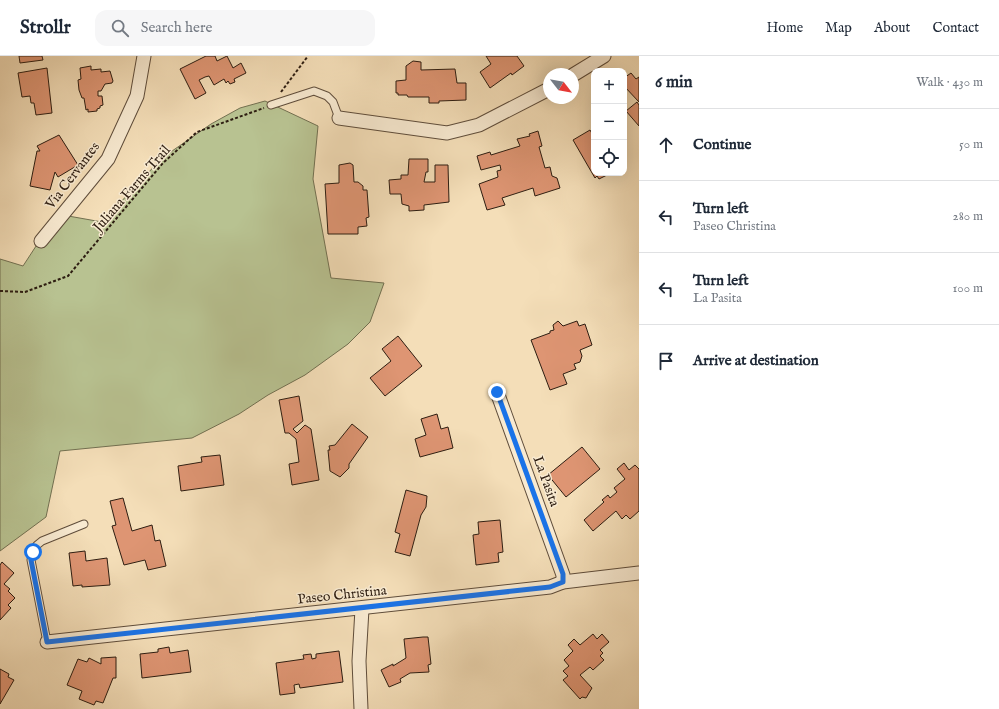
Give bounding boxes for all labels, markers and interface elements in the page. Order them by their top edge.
search box [95,10,375,46]
text: Strollr [20,16,71,40]
icon: search [109,17,131,39]
text: Search here [141,18,212,37]
text: Home [767,19,803,37]
text: Map [825,19,852,37]
text: About [874,19,910,37]
text: Contact [932,19,979,37]
north arrow [543,68,579,104]
map controls [591,68,627,176]
button: + [591,68,627,104]
text: 6 min [655,72,693,93]
text: Walk · 430 m [916,74,983,91]
button: − [591,104,627,140]
icon: ahead [655,134,677,156]
text: Continue [693,135,751,154]
text: 50 m [959,136,983,153]
street label: Via Cervantes [41,138,104,214]
button: locate [591,140,627,176]
street label: Juliana Farms Trail [88,141,175,237]
text: Turn left [693,199,749,218]
icon: left [655,206,677,228]
text: 280 m [953,208,983,225]
text: Paseo Christina [693,218,776,235]
text: Turn left [693,271,749,290]
icon: left [655,278,677,300]
text: 100 m [953,280,983,297]
text: La Pasita [693,290,742,307]
icon: arrive [655,350,677,372]
text: Arrive at destination [693,351,819,370]
route end [488,383,506,401]
street label: La Pasita [529,454,564,510]
route start [24,543,42,561]
street label: Paseo Christina [297,581,388,609]

